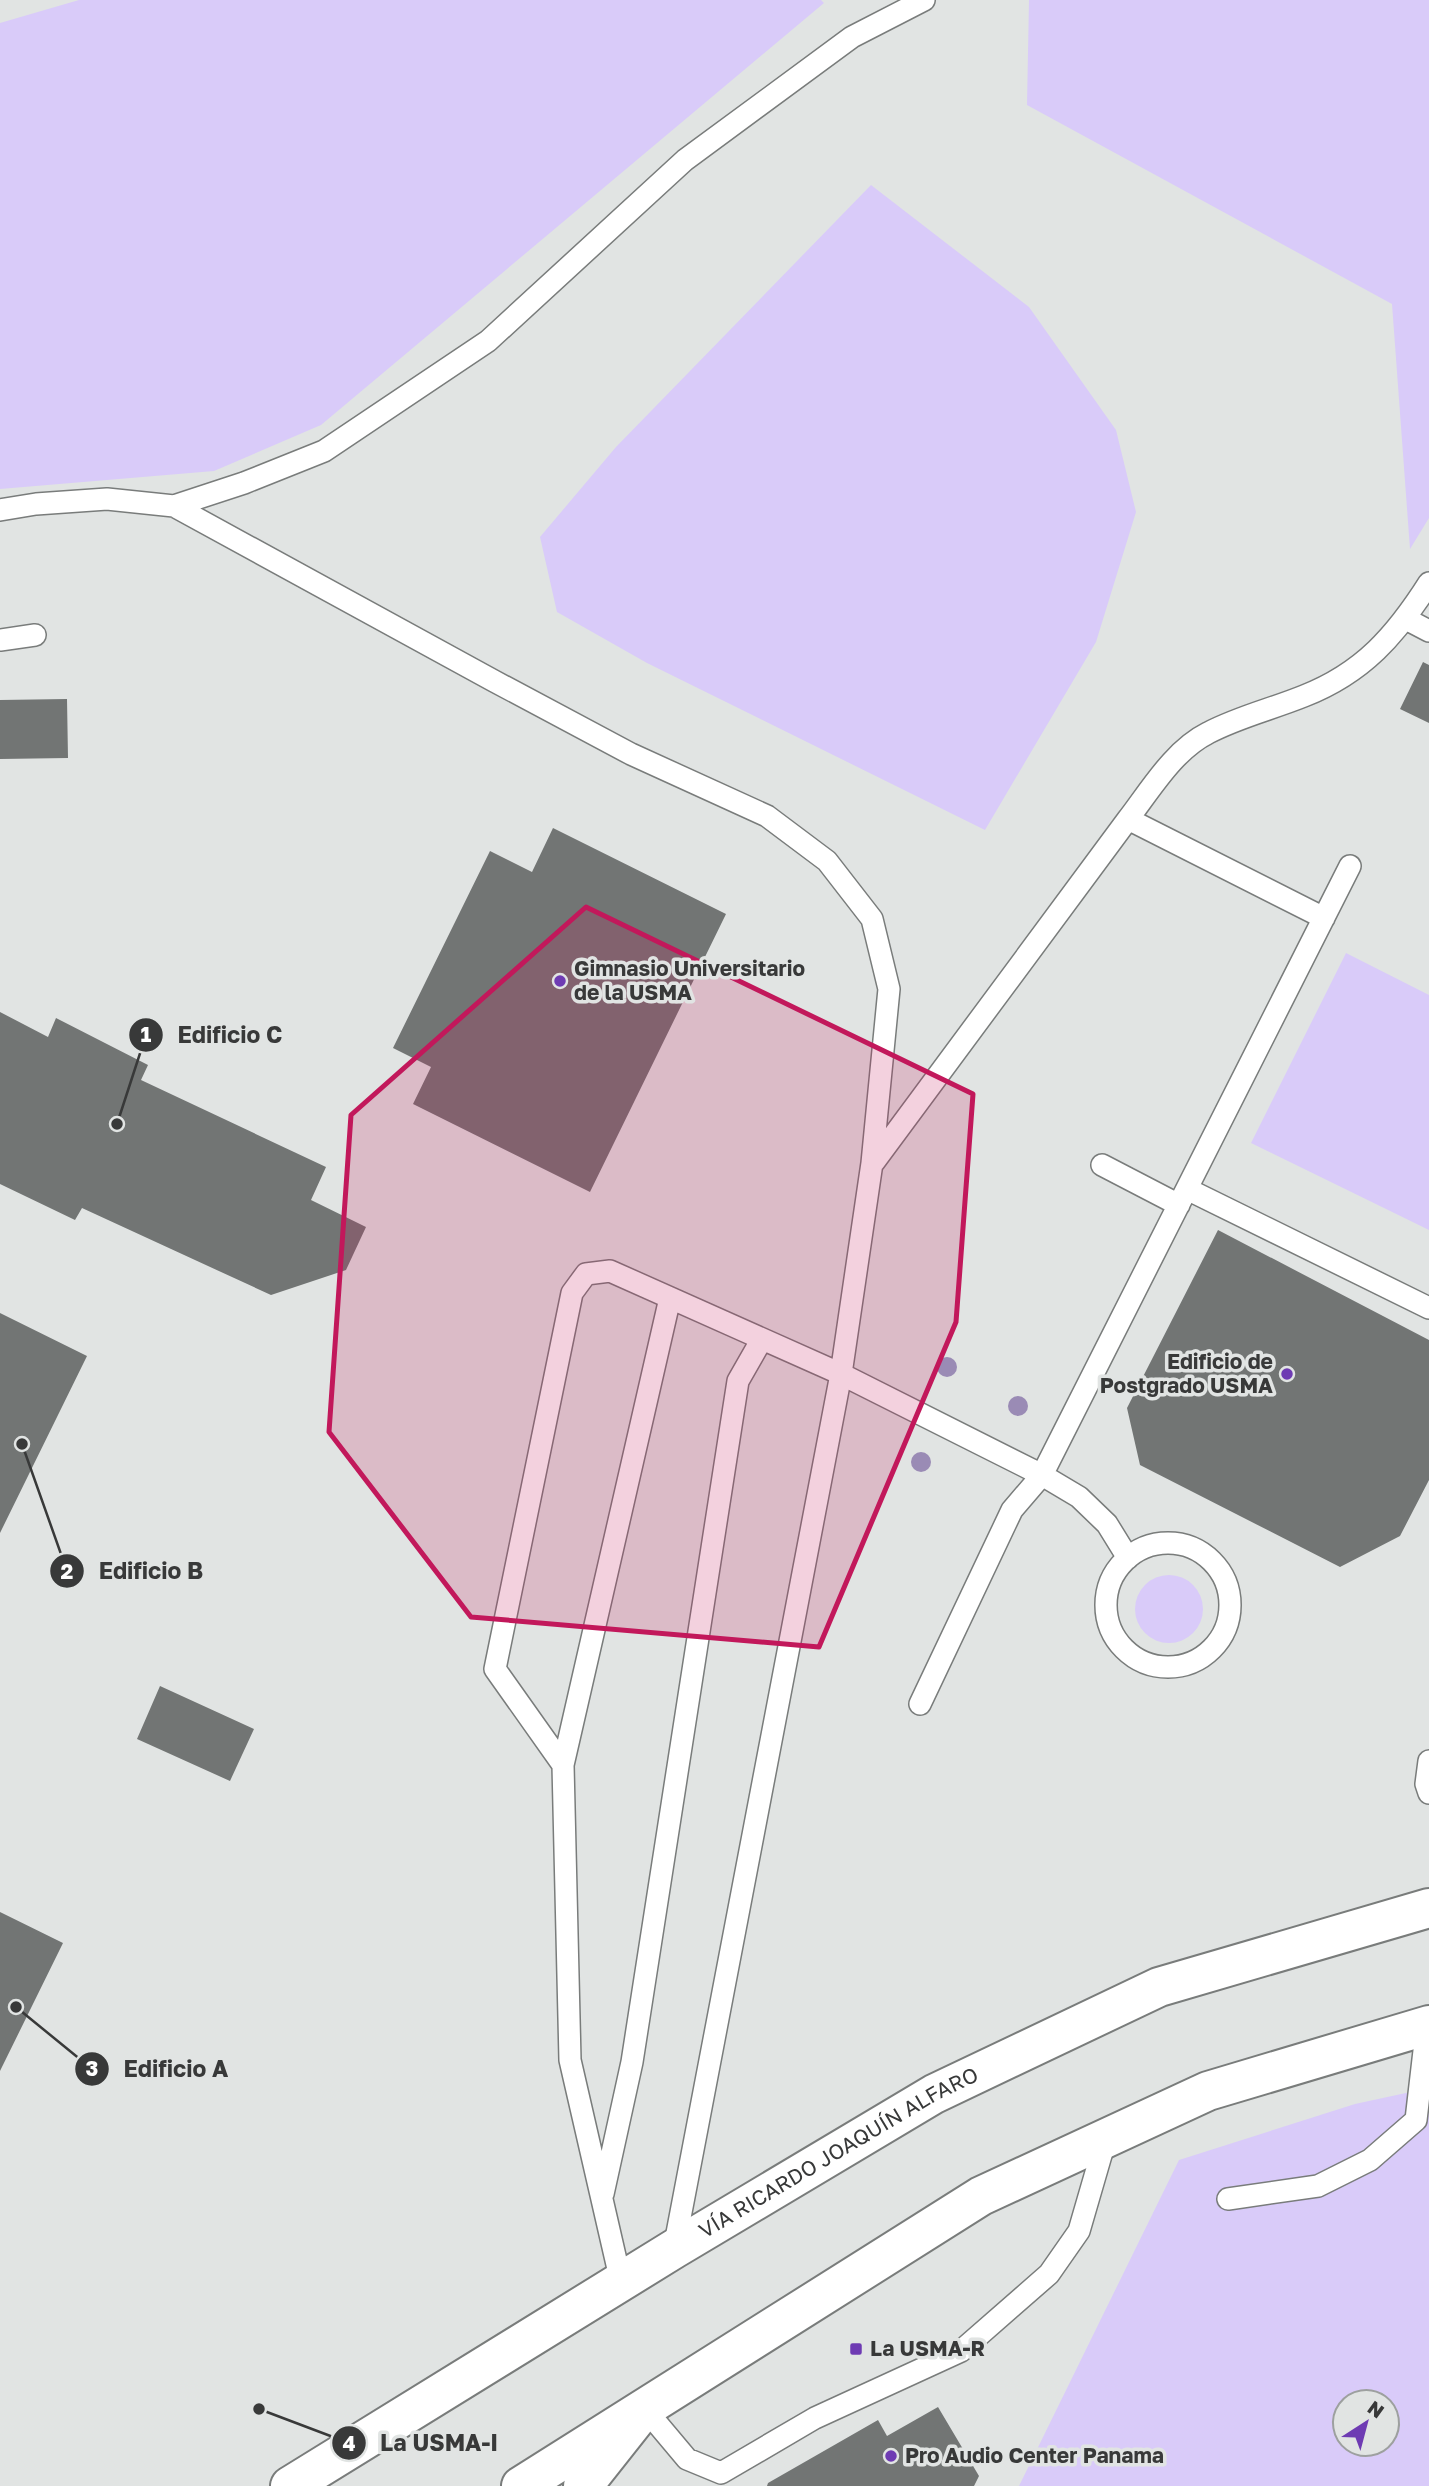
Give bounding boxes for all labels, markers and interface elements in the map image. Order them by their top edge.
place label: Gimnasio Universitario de la USMA [574,955,805,1005]
marker: Gimnasio Universitario de la USMA [552,973,568,989]
callout: Edificio C [128,1013,296,1057]
text: Edificio C [178,1020,282,1048]
text: 1 [141,1021,152,1047]
place label: Edificio de Postgrado USMA [1100,1348,1273,1398]
marker: Edificio de Postgrado USMA [1279,1366,1295,1382]
callout: Edificio B [49,1549,217,1593]
text: Edificio B [99,1556,203,1584]
text: 2 [61,1558,74,1584]
callout: Edificio A [75,2047,243,2091]
text: Edificio A [124,2054,229,2082]
text: 3 [86,2055,98,2081]
street label: VÍA RICARDO JOAQUÍN ALFARO [694,2061,982,2243]
place label: La USMA-R [870,2335,985,2361]
marker: La USMA-R [848,2341,864,2357]
north arrow [1331,2388,1401,2458]
text: N [1364,2395,1389,2422]
callout: La USMA-I [331,2421,512,2465]
text: La USMA-I [380,2428,498,2456]
text: 4 [342,2430,356,2456]
place label: Pro Audio Center Panama [905,2442,1164,2468]
marker: Pro Audio Center Panama [883,2448,899,2464]

